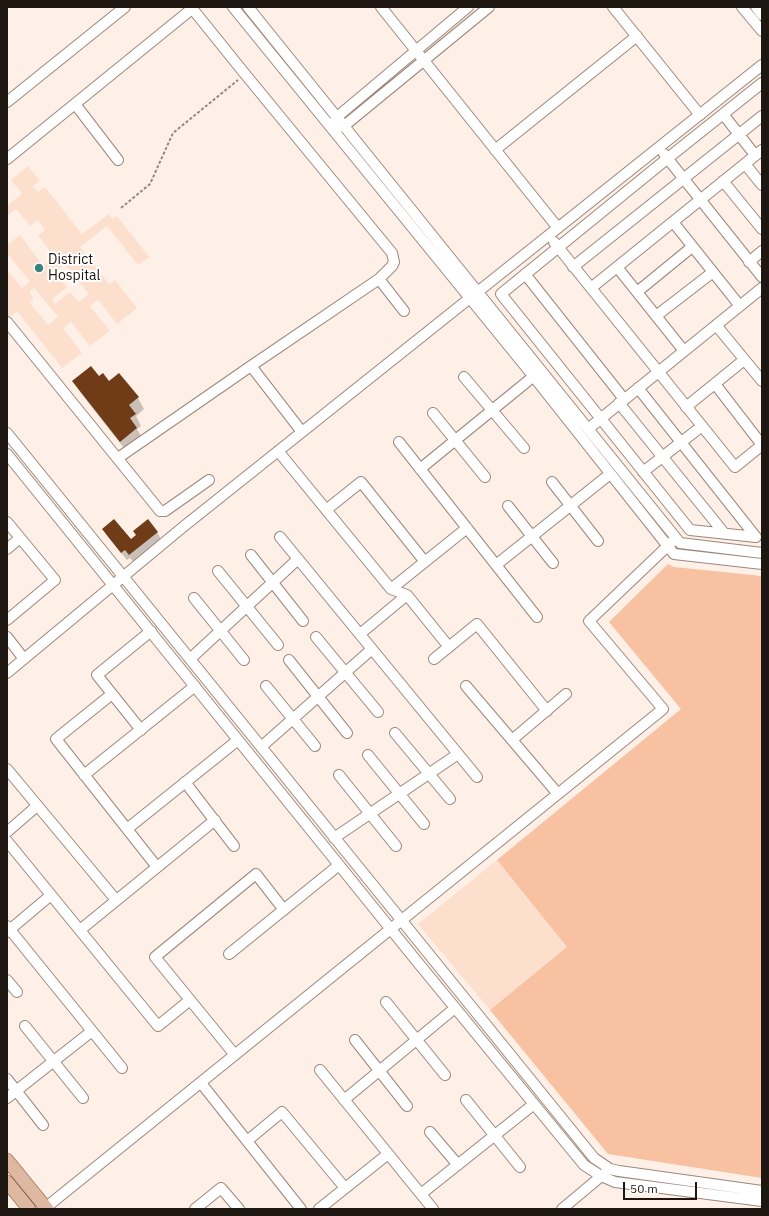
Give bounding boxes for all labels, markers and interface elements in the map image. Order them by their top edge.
place label: District Hospital [48,252,100,284]
marker: District Hospital [33,262,45,274]
scale bar [625,1174,699,1200]
text: 50 m [630,1181,658,1196]

